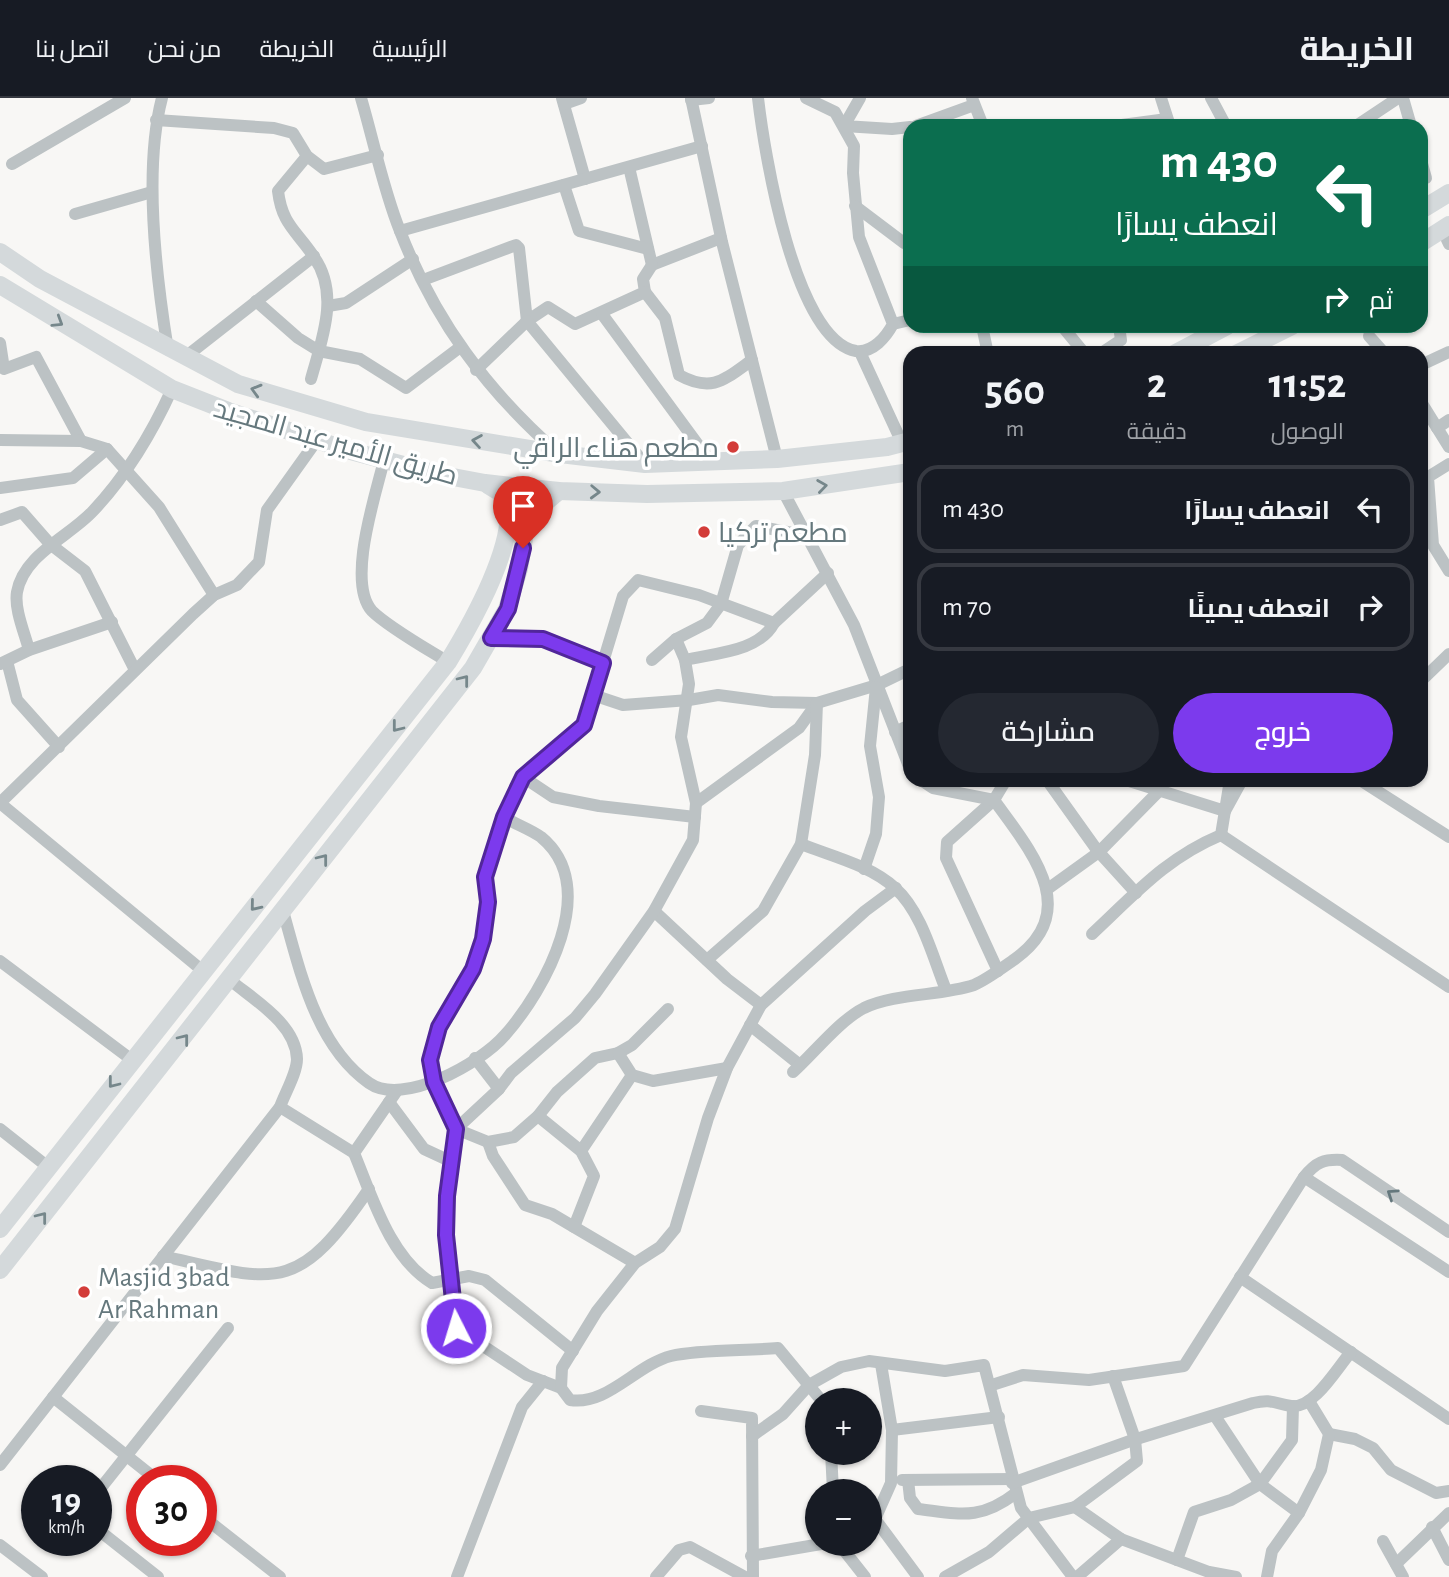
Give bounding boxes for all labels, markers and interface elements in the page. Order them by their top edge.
text: الخريطة [1300,34,1414,67]
text: اتصل بنا [35,38,110,62]
text: من نحن [148,38,221,62]
text: الخريطة [259,38,334,62]
text: الرئيسية [372,38,448,62]
text: 430 m [1160,138,1278,187]
icon: left [1302,147,1393,238]
text: انعطف يسارًا [1115,209,1278,241]
icon: right [1317,280,1355,318]
text: ثم [1369,288,1393,314]
one-way arrow [50,313,63,326]
text: 2 [1147,363,1167,405]
text: 11:52 [1268,363,1346,405]
text: 560 [985,370,1045,412]
one-way arrow [250,383,262,398]
street label: طريق الأمير عبد المجيد [210,394,461,492]
text: m [1006,418,1024,441]
text: دقيقة [1127,421,1187,444]
text: الوصول [1271,421,1344,444]
one-way arrow [472,434,483,449]
place label: مطعم هناء الراقي [513,435,719,469]
marker: مطعم هناء الراقي [725,439,741,455]
pin [493,476,553,548]
one-way arrow [816,479,828,494]
one-way arrow [590,485,601,500]
icon: arrive [504,487,542,525]
icon: left [1351,490,1389,528]
text: 430 m [942,496,1004,522]
text: انعطف يسارًا [1184,498,1330,524]
place label: مطعم تركيا [718,520,848,552]
marker: مطعم تركيا [696,524,712,540]
icon: right [1351,588,1389,626]
text: 70 m [942,594,992,620]
text: انعطف يمينًا [1187,596,1330,622]
one-way arrow [456,676,469,688]
button: مشاركة [938,693,1159,773]
button: خروج [1173,693,1393,773]
one-way arrow [392,720,405,732]
one-way arrow [315,854,328,867]
one-way arrow [251,898,264,910]
one-way arrow [175,1034,188,1046]
one-way arrow [109,1076,122,1088]
one-way arrow [1387,1189,1400,1202]
one-way arrow [34,1212,47,1224]
place label: Masjid 3bad Ar Rahman [98,1264,230,1324]
marker: Masjid 3bad Ar Rahman [76,1284,92,1300]
position arrow [419,1291,493,1365]
map controls [805,1388,882,1556]
button: + [805,1388,882,1465]
speed limit sign: 30 [126,1465,217,1556]
button: − [805,1479,882,1556]
text: 19 [52,1484,81,1519]
text: km/h [48,1519,85,1537]

